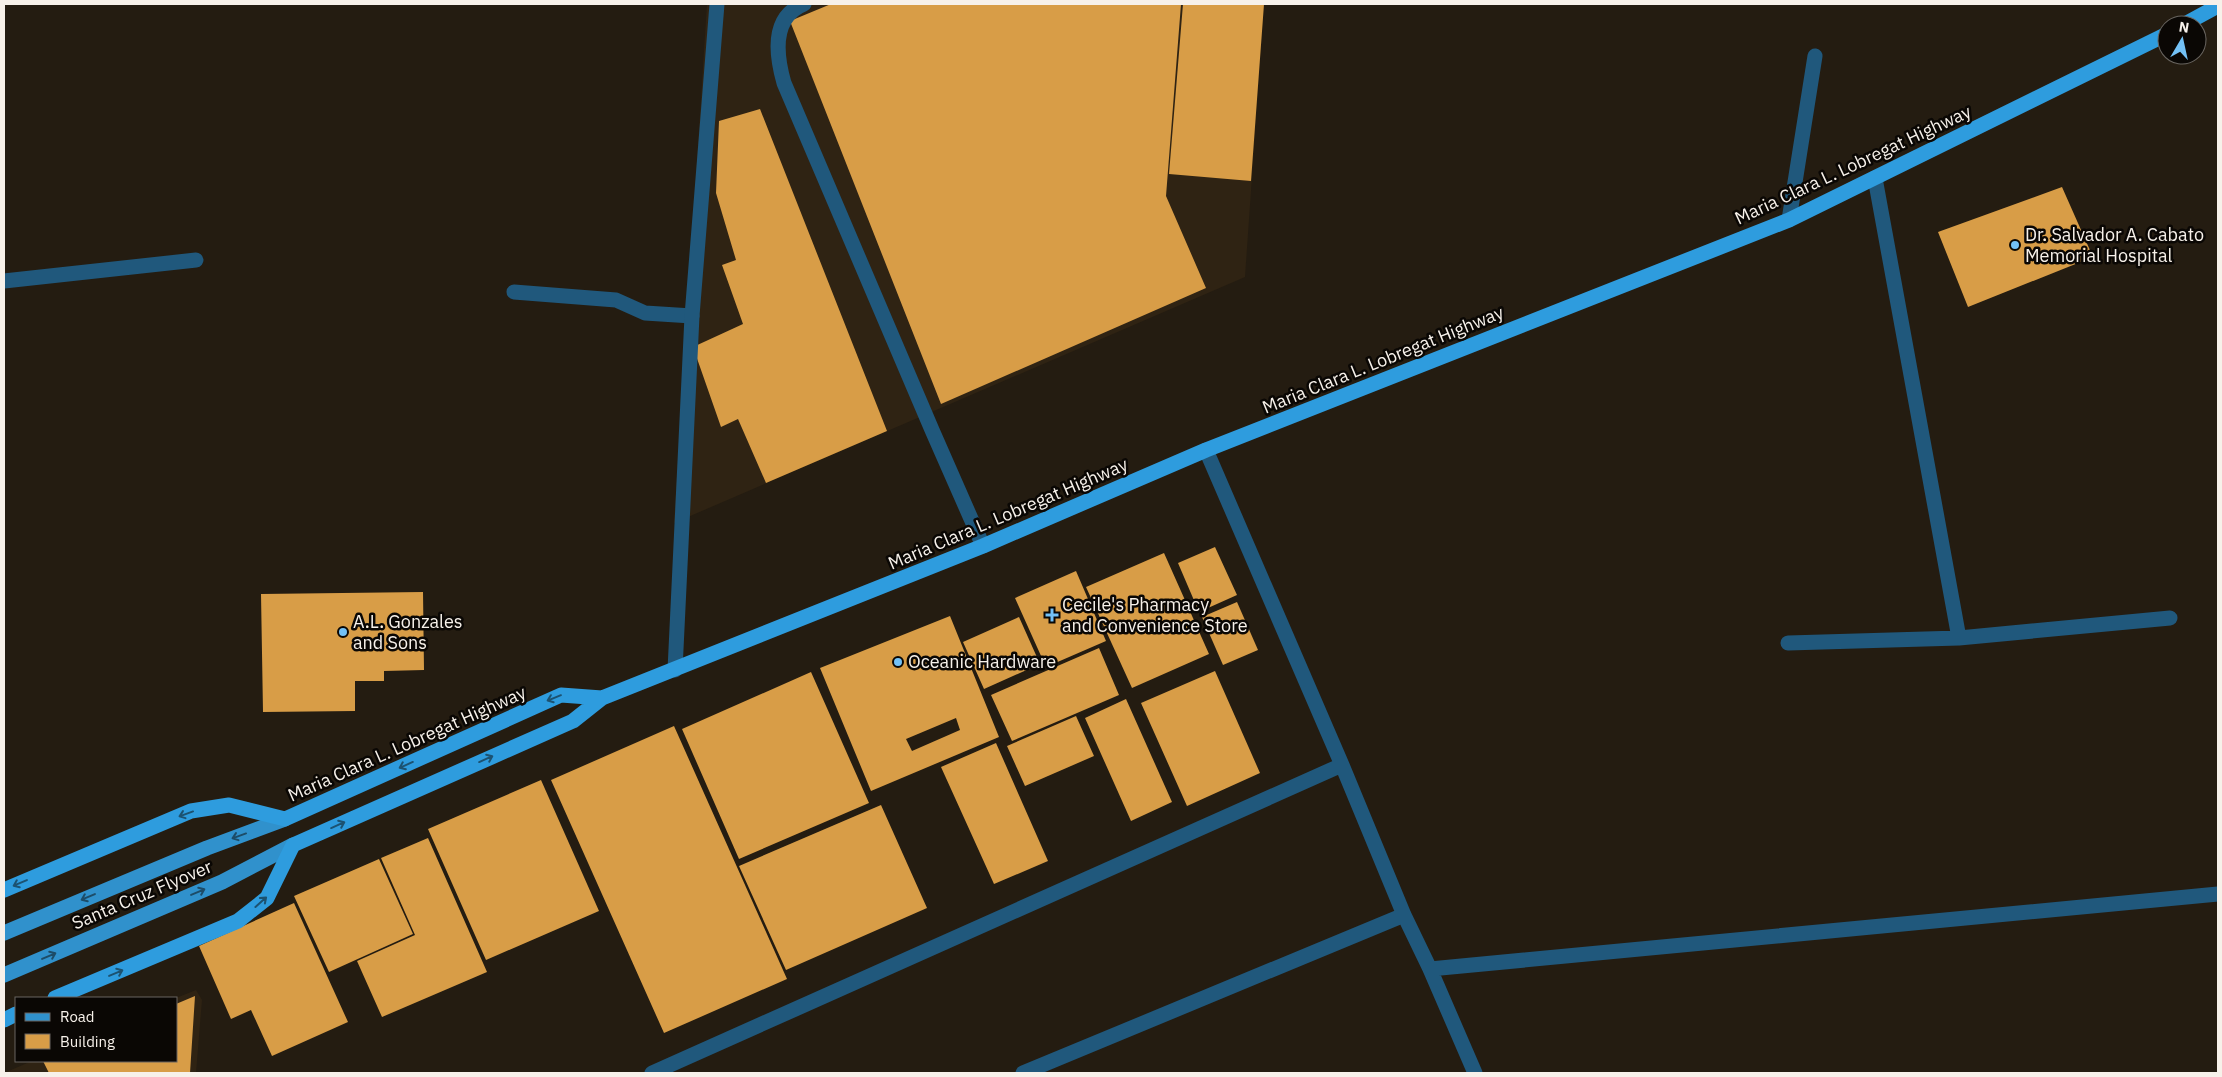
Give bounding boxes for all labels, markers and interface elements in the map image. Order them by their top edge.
north arrow [2157,15,2207,65]
text: N [2178,17,2190,37]
street label: Maria Clara L. Lobregat Highway [1731,100,1975,230]
place label: Dr. Salvador A. Cabato Memorial Hospital [2025,223,2204,267]
marker: Dr. Salvador A. Cabato Memorial Hospital [2009,239,2021,251]
street label: Maria Clara L. Lobregat Highway [1259,300,1507,419]
street label: Maria Clara L. Lobregat Highway [884,452,1131,575]
place label: Cecile's Pharmacy and Convenience Store [1062,593,1248,637]
marker: Cecile's Pharmacy and Convenience Store [1046,609,1058,621]
place label: A.L. Gonzales and Sons [353,610,463,654]
marker: A.L. Gonzales and Sons [337,626,349,638]
place label: Oceanic Hardware [908,650,1056,673]
marker: Oceanic Hardware [892,656,904,668]
street label: Maria Clara L. Lobregat Highway [284,681,529,807]
one-way arrow [547,694,562,704]
one-way arrow [478,754,493,764]
one-way arrow [399,760,414,770]
one-way arrow [179,810,194,819]
one-way arrow [330,819,345,829]
one-way arrow [232,832,247,841]
street label: Santa Cruz Flyover [68,855,216,934]
one-way arrow [13,879,28,888]
one-way arrow [190,887,205,897]
one-way arrow [81,894,96,903]
one-way arrow [254,896,267,908]
one-way arrow [41,950,56,960]
one-way arrow [108,967,123,977]
legend [15,997,178,1062]
text: Road [60,1007,95,1026]
text: Building [60,1032,115,1051]

